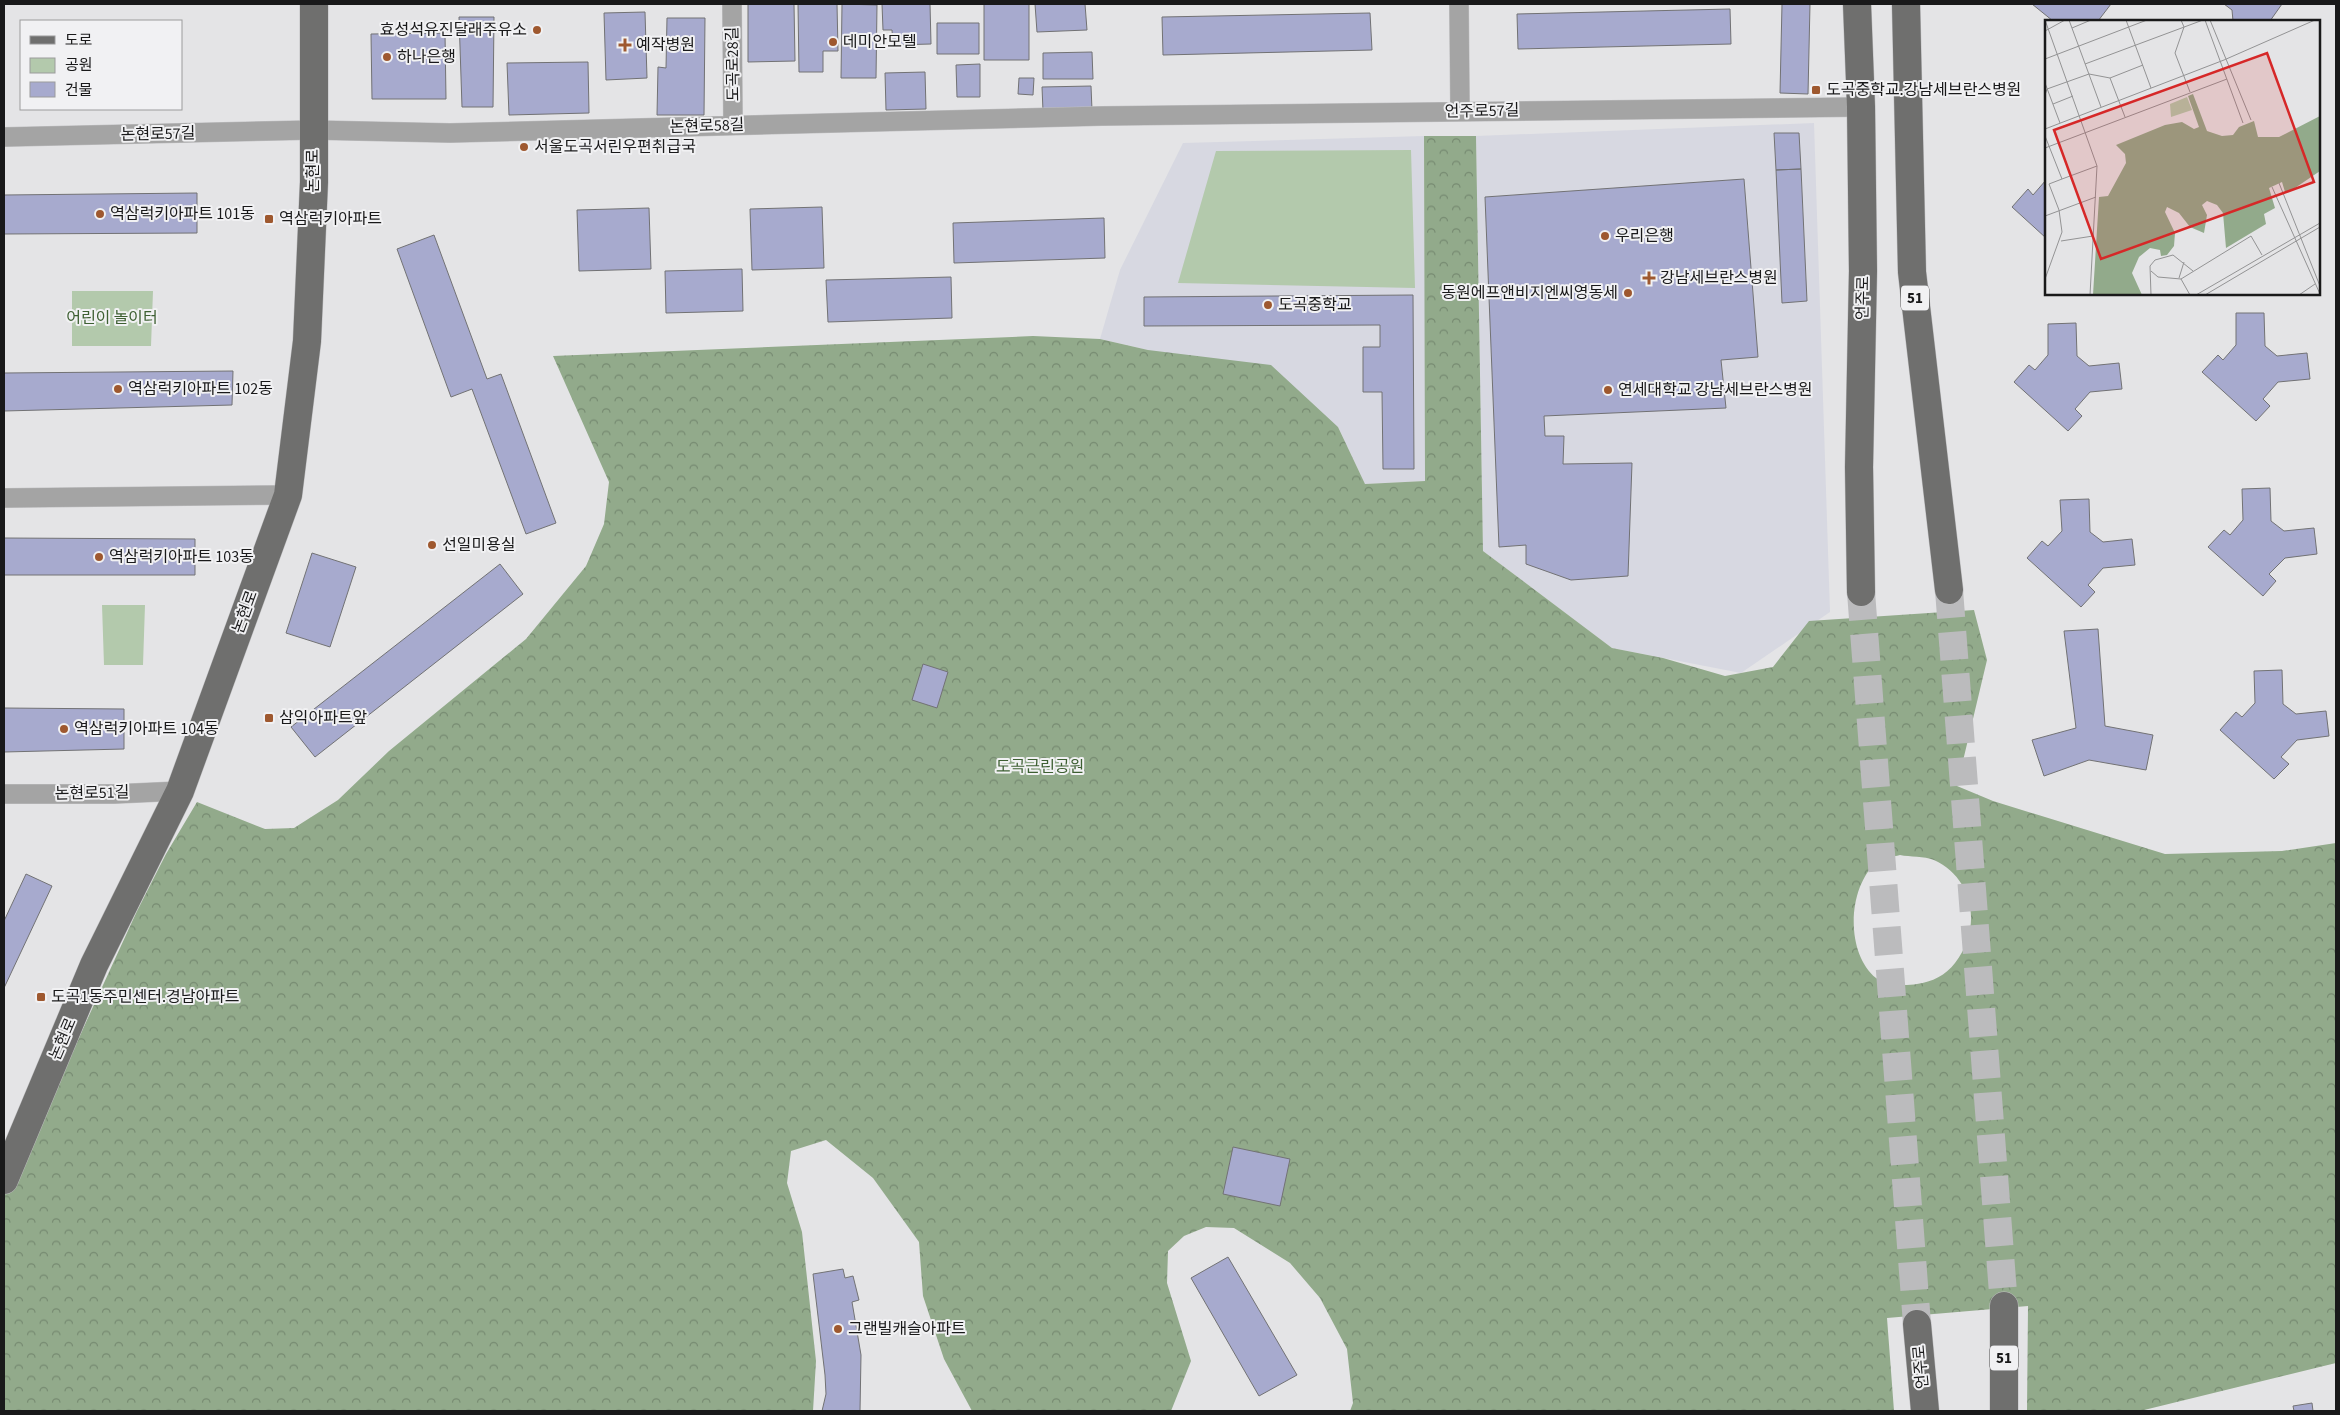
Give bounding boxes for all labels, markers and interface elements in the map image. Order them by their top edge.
place label: 효성석유진달래주유소 [380,19,527,41]
legend [20,20,182,110]
inset map [2045,20,2320,295]
marker: 효성석유진달래주유소 [531,24,543,36]
street label: 도곡로28길 [721,26,745,102]
text: 도로 [65,30,93,51]
place label: 데미안모텔 [843,31,917,53]
place label: 예작병원 [636,34,695,56]
marker: 데미안모텔 [827,36,839,48]
marker: 예작병원 [618,38,632,52]
place label: 하나은행 [397,46,456,68]
marker: 하나은행 [381,51,393,63]
text: 공원 [65,55,93,76]
place label: 도곡중학교.강남세브란스병원 [1826,79,2021,101]
text: 건물 [65,80,93,101]
marker: 도곡중학교.강남세브란스병원 [1810,84,1822,96]
street label: 언주로57길 [1444,99,1520,123]
street label: 논현로58길 [669,114,745,138]
street label: 논현로57길 [120,122,196,146]
place label: 서울도곡서린우편취급국 [534,136,696,158]
marker: 서울도곡서린우편취급국 [518,141,530,153]
street label: 논현로 [302,149,324,193]
place label: 역삼럭키아파트 101동 [110,203,255,225]
marker: 역삼럭키아파트 101동 [94,208,106,220]
place label: 역삼럭키아파트 [279,208,382,230]
marker: 역삼럭키아파트 [263,213,275,225]
place label: 우리은행 [1615,225,1674,247]
marker: 우리은행 [1599,230,1611,242]
place label: 강남세브란스병원 [1660,267,1778,289]
marker: 강남세브란스병원 [1642,271,1656,285]
street label: 언주로 [1852,275,1874,320]
place label: 동원에프앤비지엔씨영동세 [1441,282,1618,304]
road number: 51 [1901,286,1929,310]
marker: 동원에프앤비지엔씨영동세 [1622,287,1634,299]
place label: 도곡중학교 [1278,294,1352,316]
marker: 도곡중학교 [1262,299,1274,311]
park label: 어린이 놀이터 [66,307,158,329]
place label: 역삼럭키아파트 102동 [128,378,273,400]
place label: 연세대학교 강남세브란스병원 [1618,379,1813,401]
marker: 역삼럭키아파트 102동 [112,383,124,395]
marker: 연세대학교 강남세브란스병원 [1602,384,1614,396]
place label: 선일미용실 [442,534,516,556]
marker: 선일미용실 [426,539,438,551]
place label: 역삼럭키아파트 103동 [109,546,254,568]
marker: 역삼럭키아파트 103동 [93,551,105,563]
street label: 논현로 [227,587,263,637]
place label: 삼익아파트앞 [279,707,368,729]
marker: 삼익아파트앞 [263,712,275,724]
place label: 역삼럭키아파트 104동 [74,718,219,740]
marker: 역삼럭키아파트 104동 [58,723,70,735]
park label: 도곡근린공원 [996,756,1084,778]
street label: 논현로51길 [54,781,130,805]
place label: 도곡1동주민센터.경남아파트 [51,986,240,1008]
marker: 도곡1동주민센터.경남아파트 [35,991,47,1003]
street label: 논현로 [44,1014,82,1064]
place label: 그랜빌캐슬아파트 [848,1318,966,1340]
marker: 그랜빌캐슬아파트 [832,1323,844,1335]
street label: 언주로 [1908,1344,1934,1390]
road number: 51 [1990,1346,2018,1370]

